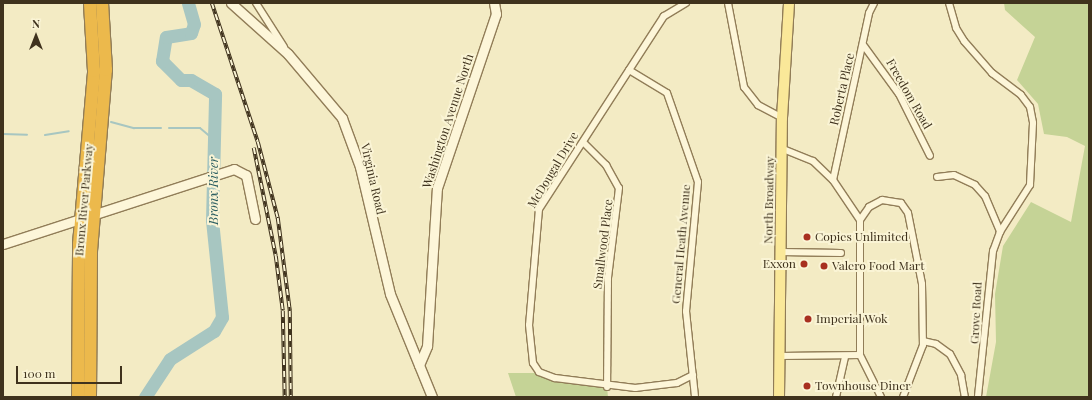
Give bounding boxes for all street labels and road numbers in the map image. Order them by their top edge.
street label: Roberta Place [827,51,857,127]
street label: Washington Avenue North [419,52,477,190]
street label: Freedom Road [883,56,935,132]
street label: McDougal Drive [525,129,581,211]
street label: Virginia Road [358,142,388,216]
street label: Bronx River Parkway [72,143,96,257]
street label: North Broadway [761,156,777,244]
street label: General Heath Avenue [669,183,693,305]
street label: Smallwood Place [590,198,616,290]
street label: Grove Road [967,282,985,344]

